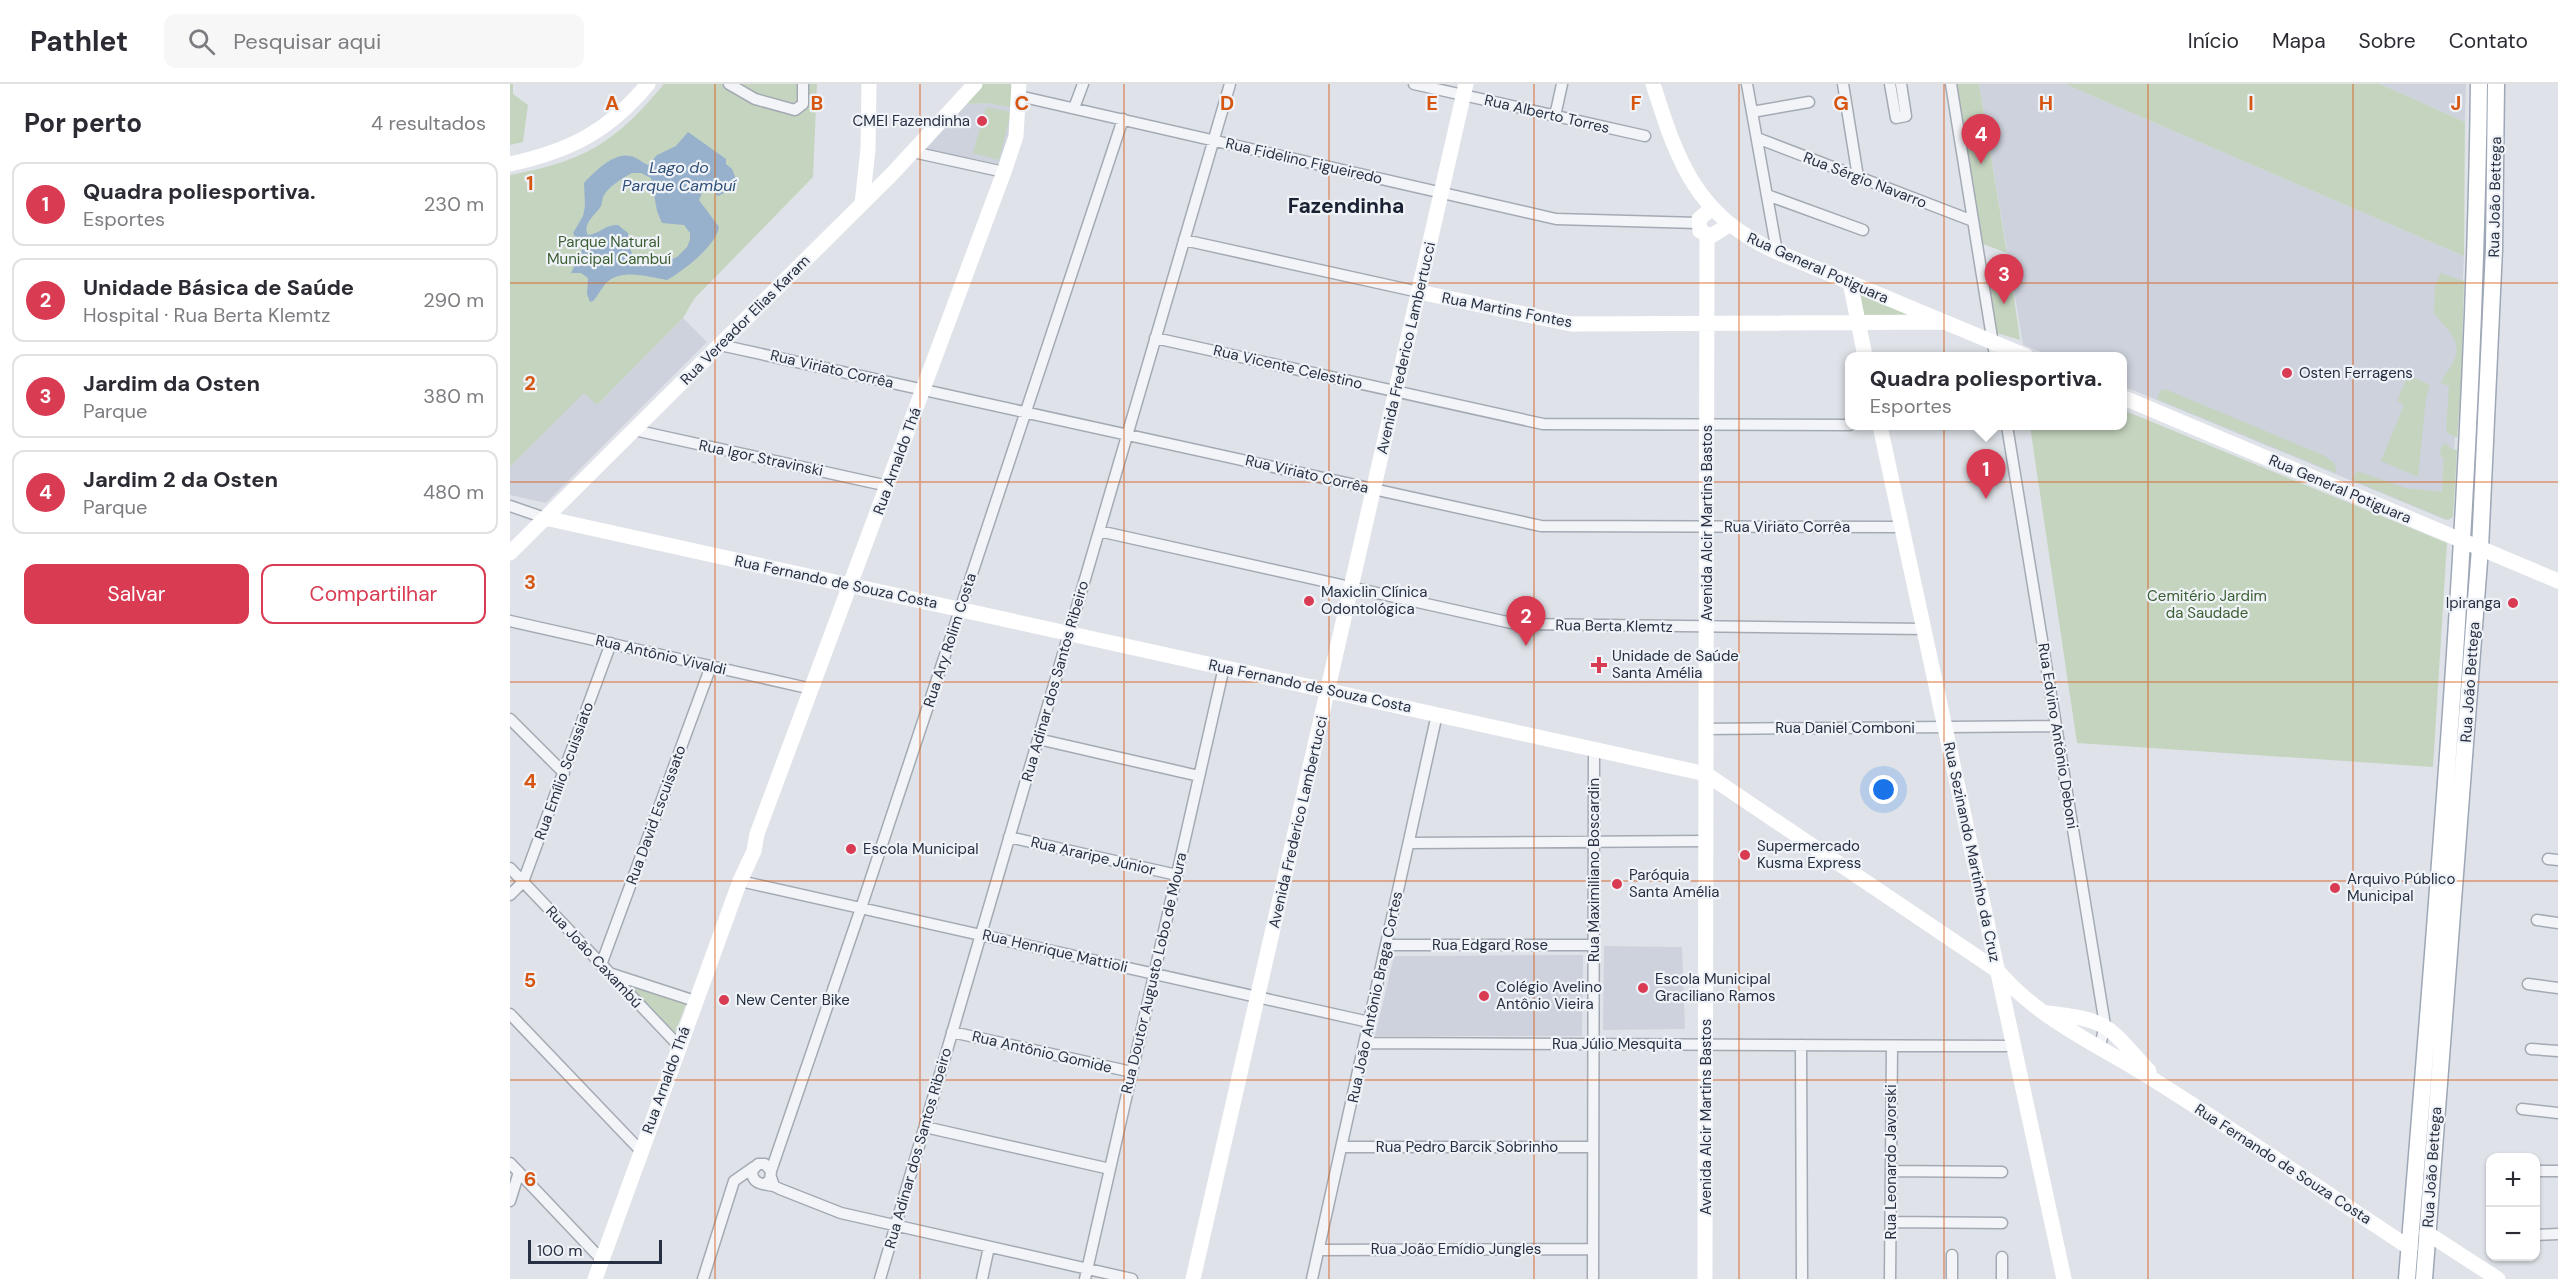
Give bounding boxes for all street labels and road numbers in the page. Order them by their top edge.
street label: Rua Alberto Torres [1482,90,1612,138]
street label: Rua Fidelino Figueiredo [1224,133,1385,189]
street label: Rua João Bettega [2484,136,2506,258]
street label: Rua Sérgio Navarro [1800,147,1930,213]
street label: Rua General Potiguara [1744,228,1892,308]
street label: Avenida Frederico Lambertucci [1372,240,1440,456]
street label: Rua Vereador Elias Karam [676,251,814,389]
street label: Rua Martins Fontes [1440,288,1574,332]
street label: Rua Vicente Celestino [1211,340,1365,394]
street label: Rua Viriato Corrêa [768,345,896,393]
street label: Rua Arnaldo Thá [868,405,926,517]
street label: Avenida Alcir Martins Bastos [1697,425,1717,621]
street label: Rua Igor Stravinski [697,435,825,481]
street label: Rua Viriato Corrêa [1243,450,1371,498]
street label: Rua General Potiguara [2266,450,2414,528]
street label: Rua Viriato Corrêa [1724,517,1850,537]
street label: Rua Fernando de Souza Costa [733,551,939,613]
street label: Rua Ary Rolim Costa [919,570,981,710]
street label: Rua Adinar dos Santos Ribeiro [1017,578,1093,784]
street label: Rua Berta Klemtz [1555,615,1673,637]
street label: Rua João Bettega [2456,621,2484,743]
street label: Rua Antônio Vivaldi [594,630,728,680]
street label: Rua Edvino Antônio Deboni [2033,642,2083,830]
street label: Rua Fernando de Souza Costa [1207,655,1413,717]
street label: Rua Emílio Scuissiato [530,699,598,843]
street label: Avenida Frederico Lambertucci [1264,714,1332,930]
street label: Rua Daniel Comboni [1775,718,1915,738]
street label: Rua Sezinando Martinho da Cruz [1939,740,2005,964]
street label: Rua David Escuissato [621,742,691,888]
street label: Rua Maximiliano Boscardin [1584,778,1604,962]
street label: Rua Araripe Júnior [1029,832,1158,880]
street label: Rua Doutor Augusto Lobo de Moura [1116,850,1192,1096]
street label: Rua João Antônio Braga Cortes [1343,890,1407,1104]
street label: Rua João Caxambú [541,902,647,1012]
street label: Rua Henrique Mattioli [980,925,1130,977]
street label: Rua Edgard Rose [1432,935,1548,955]
street label: Avenida Alcir Martins Bastos [1696,1019,1716,1215]
street label: Rua Arnaldo Thá [637,1024,695,1136]
street label: Rua Antônio Gomide [970,1026,1114,1078]
street label: Rua Júlio Mesquita [1552,1034,1682,1054]
street label: Rua Adinar dos Santos Ribeiro [880,1045,956,1251]
street label: Rua Leonardo Javorski [1881,1084,1901,1240]
street label: Rua Fernando de Souza Costa [2191,1099,2375,1229]
street label: Rua João Bettega [2418,1106,2446,1228]
street label: Rua Pedro Barcik Sobrinho [1376,1137,1558,1157]
street label: Rua João Emídio Jungles [1371,1239,1541,1259]

